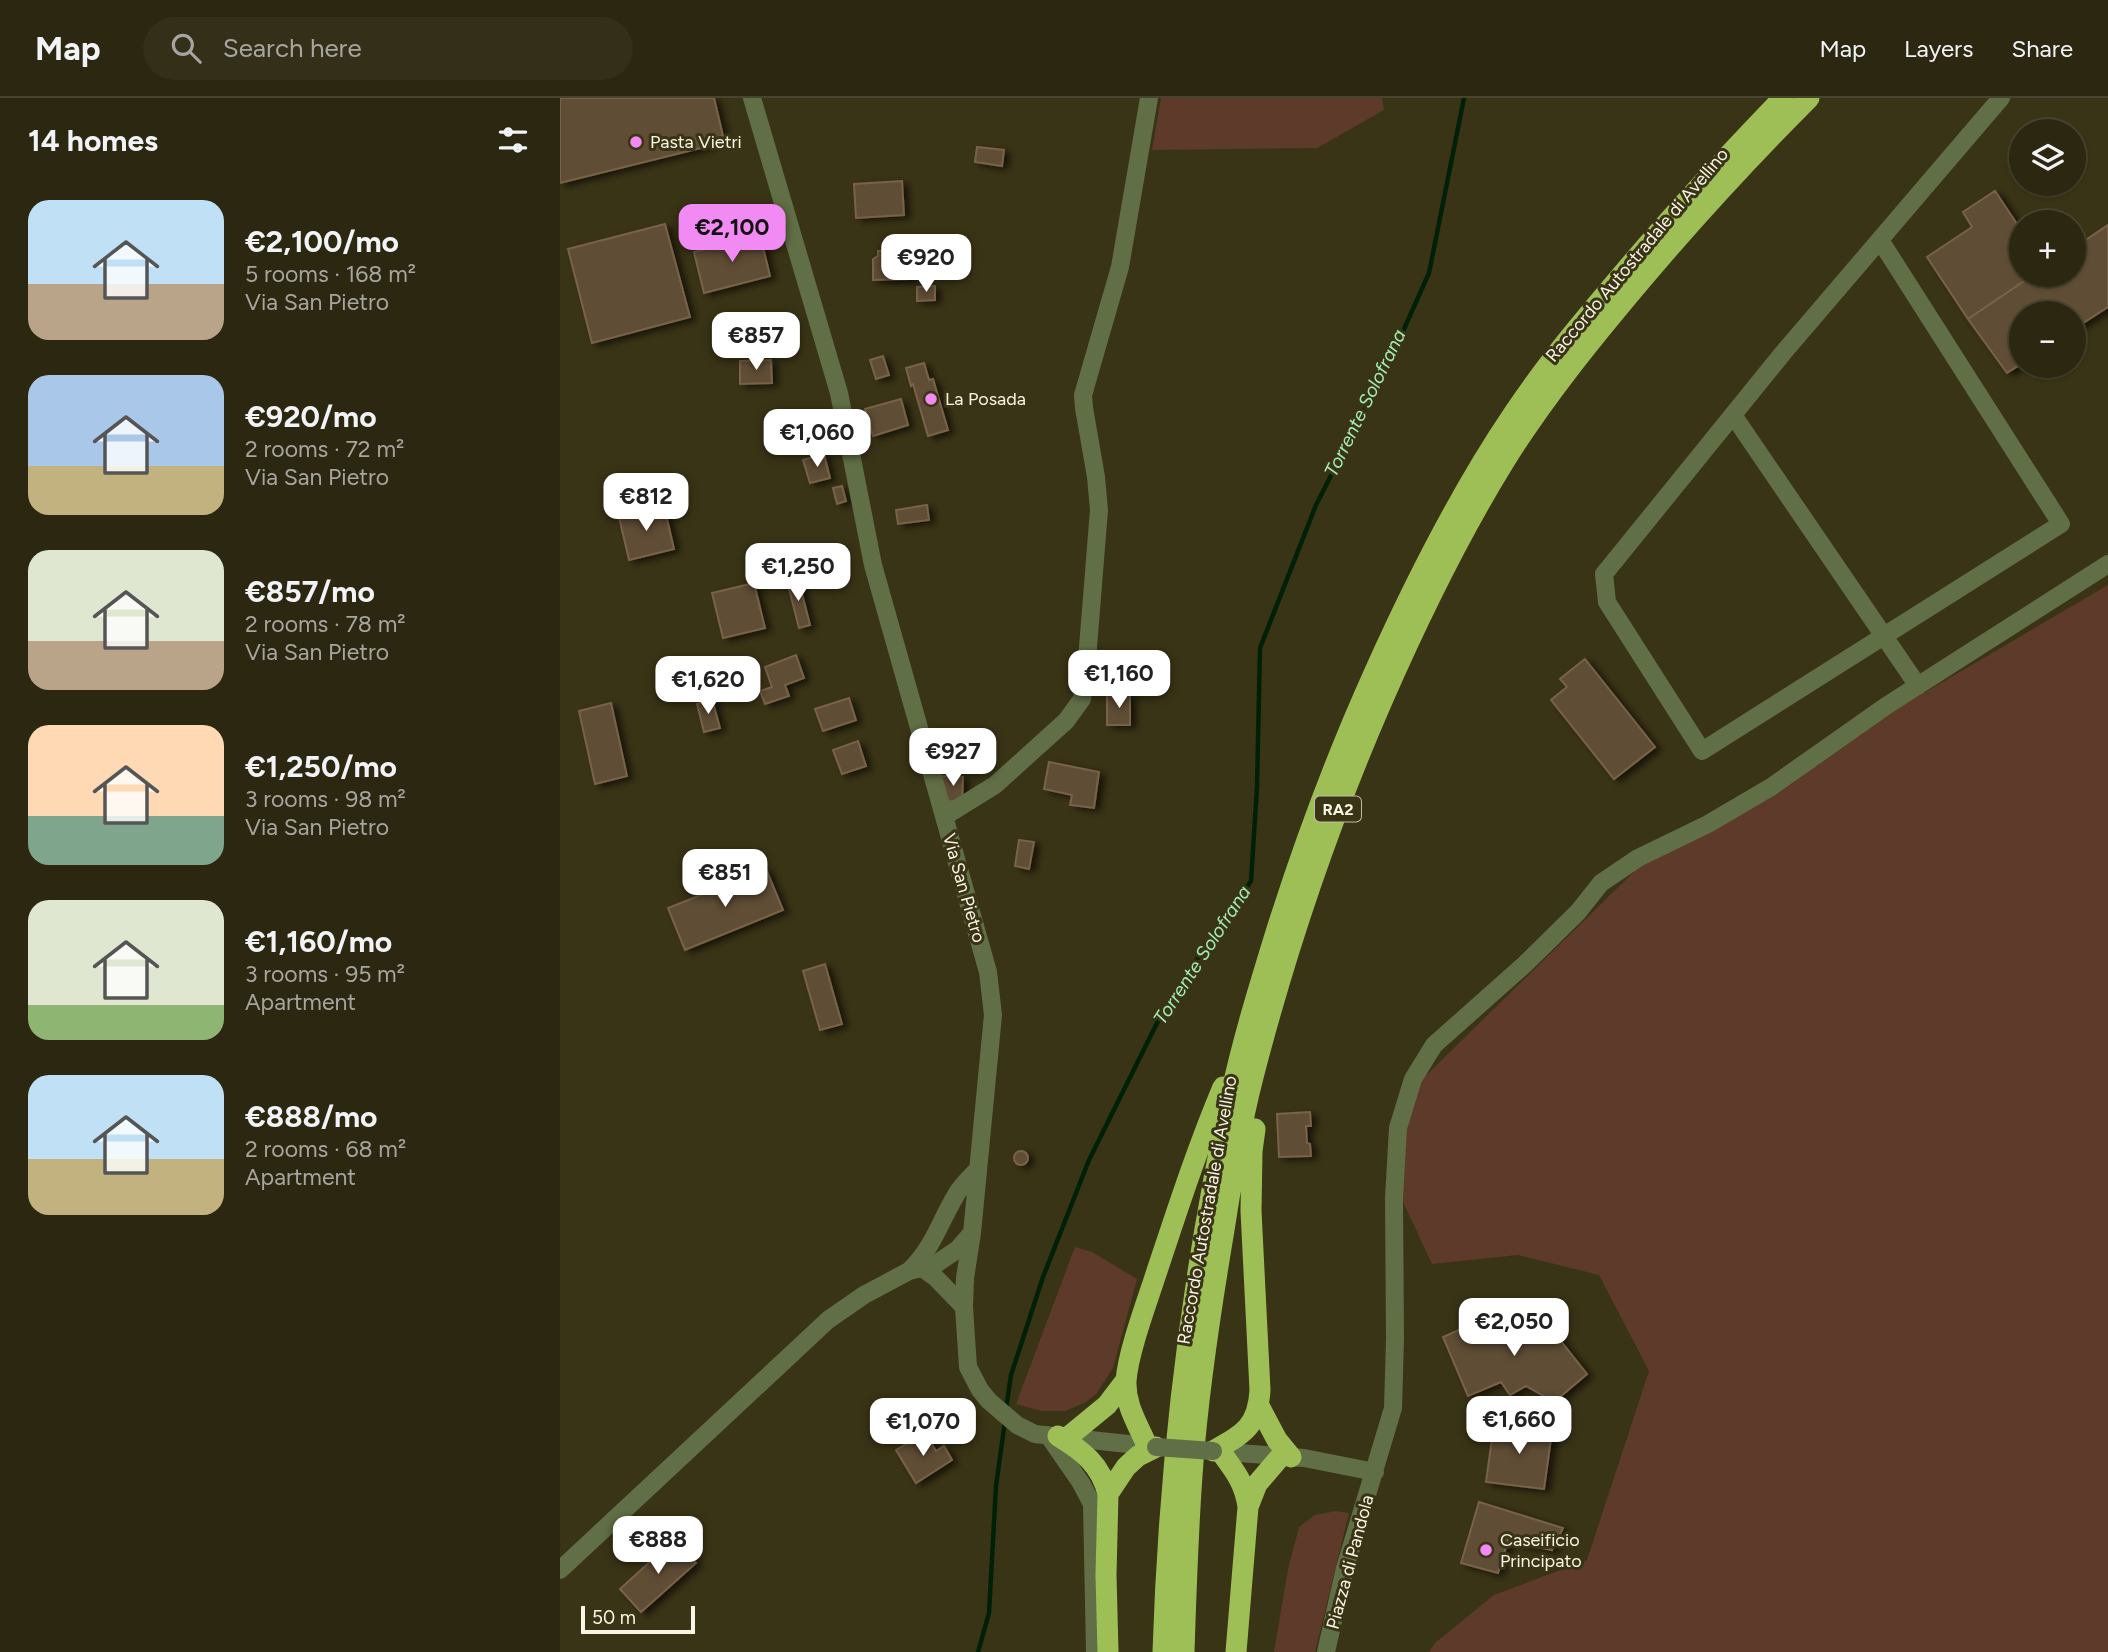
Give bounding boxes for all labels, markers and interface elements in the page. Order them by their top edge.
search box [143,17,633,80]
text: Map [35,29,101,68]
icon: search [167,29,205,67]
text: Search here [223,32,362,64]
text: Map [1819,34,1866,63]
text: Layers [1904,34,1973,63]
text: Share [2011,34,2073,63]
map controls [2009,119,2086,378]
button: layers [2009,119,2086,196]
icon: filters [494,121,532,159]
text: 14 homes [28,122,158,159]
place label: Pasta Vietri [650,131,742,153]
marker: Pasta Vietri [628,134,644,150]
street label: Raccordo Autostradale di Avellino [1541,144,1733,366]
pin: €2,100 [675,204,789,264]
button: + [2009,210,2086,287]
text: €2,100 [695,213,769,241]
text: €2,100/mo [245,223,399,260]
icon: home [84,228,168,312]
pin: €920 [885,234,967,294]
text: €920 [897,243,955,271]
text: 5 rooms · 168 m² [245,260,416,288]
text: Via San Pietro [245,288,389,316]
button: − [2009,301,2086,378]
pin: €857 [715,313,797,372]
text: €857 [728,321,784,349]
water label: Torrente Solofrana [1319,326,1411,480]
place label: La Posada [945,388,1026,410]
marker: La Posada [923,391,939,407]
text: €920/mo [245,398,377,435]
icon: home [84,403,168,487]
pin: €1,060 [760,410,874,469]
text: €1,060 [780,418,854,446]
text: 2 rooms · 72 m² [245,435,404,463]
text: Via San Pietro [245,463,389,491]
pin: €812 [605,474,687,533]
text: €812 [619,482,673,510]
pin: €1,250 [741,544,855,603]
text: €1,250 [761,552,835,580]
text: €857/mo [245,573,375,610]
icon: home [84,578,168,662]
text: 2 rooms · 78 m² [245,610,406,638]
text: Via San Pietro [245,638,389,666]
pin: €1,160 [1062,650,1176,710]
pin: €1,620 [651,656,765,716]
text: €1,160 [1084,659,1154,687]
text: €1,620 [671,665,745,693]
pin: €927 [912,728,994,788]
text: €927 [925,737,981,765]
text: €1,250/mo [245,748,397,785]
icon: home [84,753,168,837]
text: 3 rooms · 98 m² [245,785,406,813]
road number: RA2 [1315,796,1361,822]
text: Via San Pietro [245,813,389,841]
street label: Via San Pietro [938,831,990,945]
pin: €851 [684,850,766,909]
text: €851 [698,858,752,886]
water label: Torrente Solofrana [1149,881,1255,1029]
text: €1,160/mo [245,923,392,960]
icon: home [84,928,168,1012]
text: 3 rooms · 95 m² [245,960,405,988]
text: Apartment [245,988,356,1016]
street label: Raccordo Autostradale di Avellino [1173,1074,1241,1346]
text: €888/mo [245,1098,377,1135]
icon: home [84,1103,168,1187]
text: 2 rooms · 68 m² [245,1135,406,1163]
text: Apartment [245,1163,356,1191]
pin: €2,050 [1457,1298,1571,1358]
text: €2,050 [1475,1307,1553,1335]
pin: €1,660 [1462,1396,1576,1456]
pin: €1,070 [866,1398,980,1458]
text: €1,660 [1482,1405,1556,1433]
text: €1,070 [886,1407,960,1435]
street label: Piazza di Pandola [1322,1493,1378,1631]
pin: €888 [617,1516,699,1576]
text: €888 [629,1525,687,1553]
place label: Caseificio Principato [1500,1529,1582,1572]
marker: Caseificio Principato [1478,1542,1494,1558]
scale bar [581,1603,695,1635]
text: 50 m [592,1606,636,1629]

